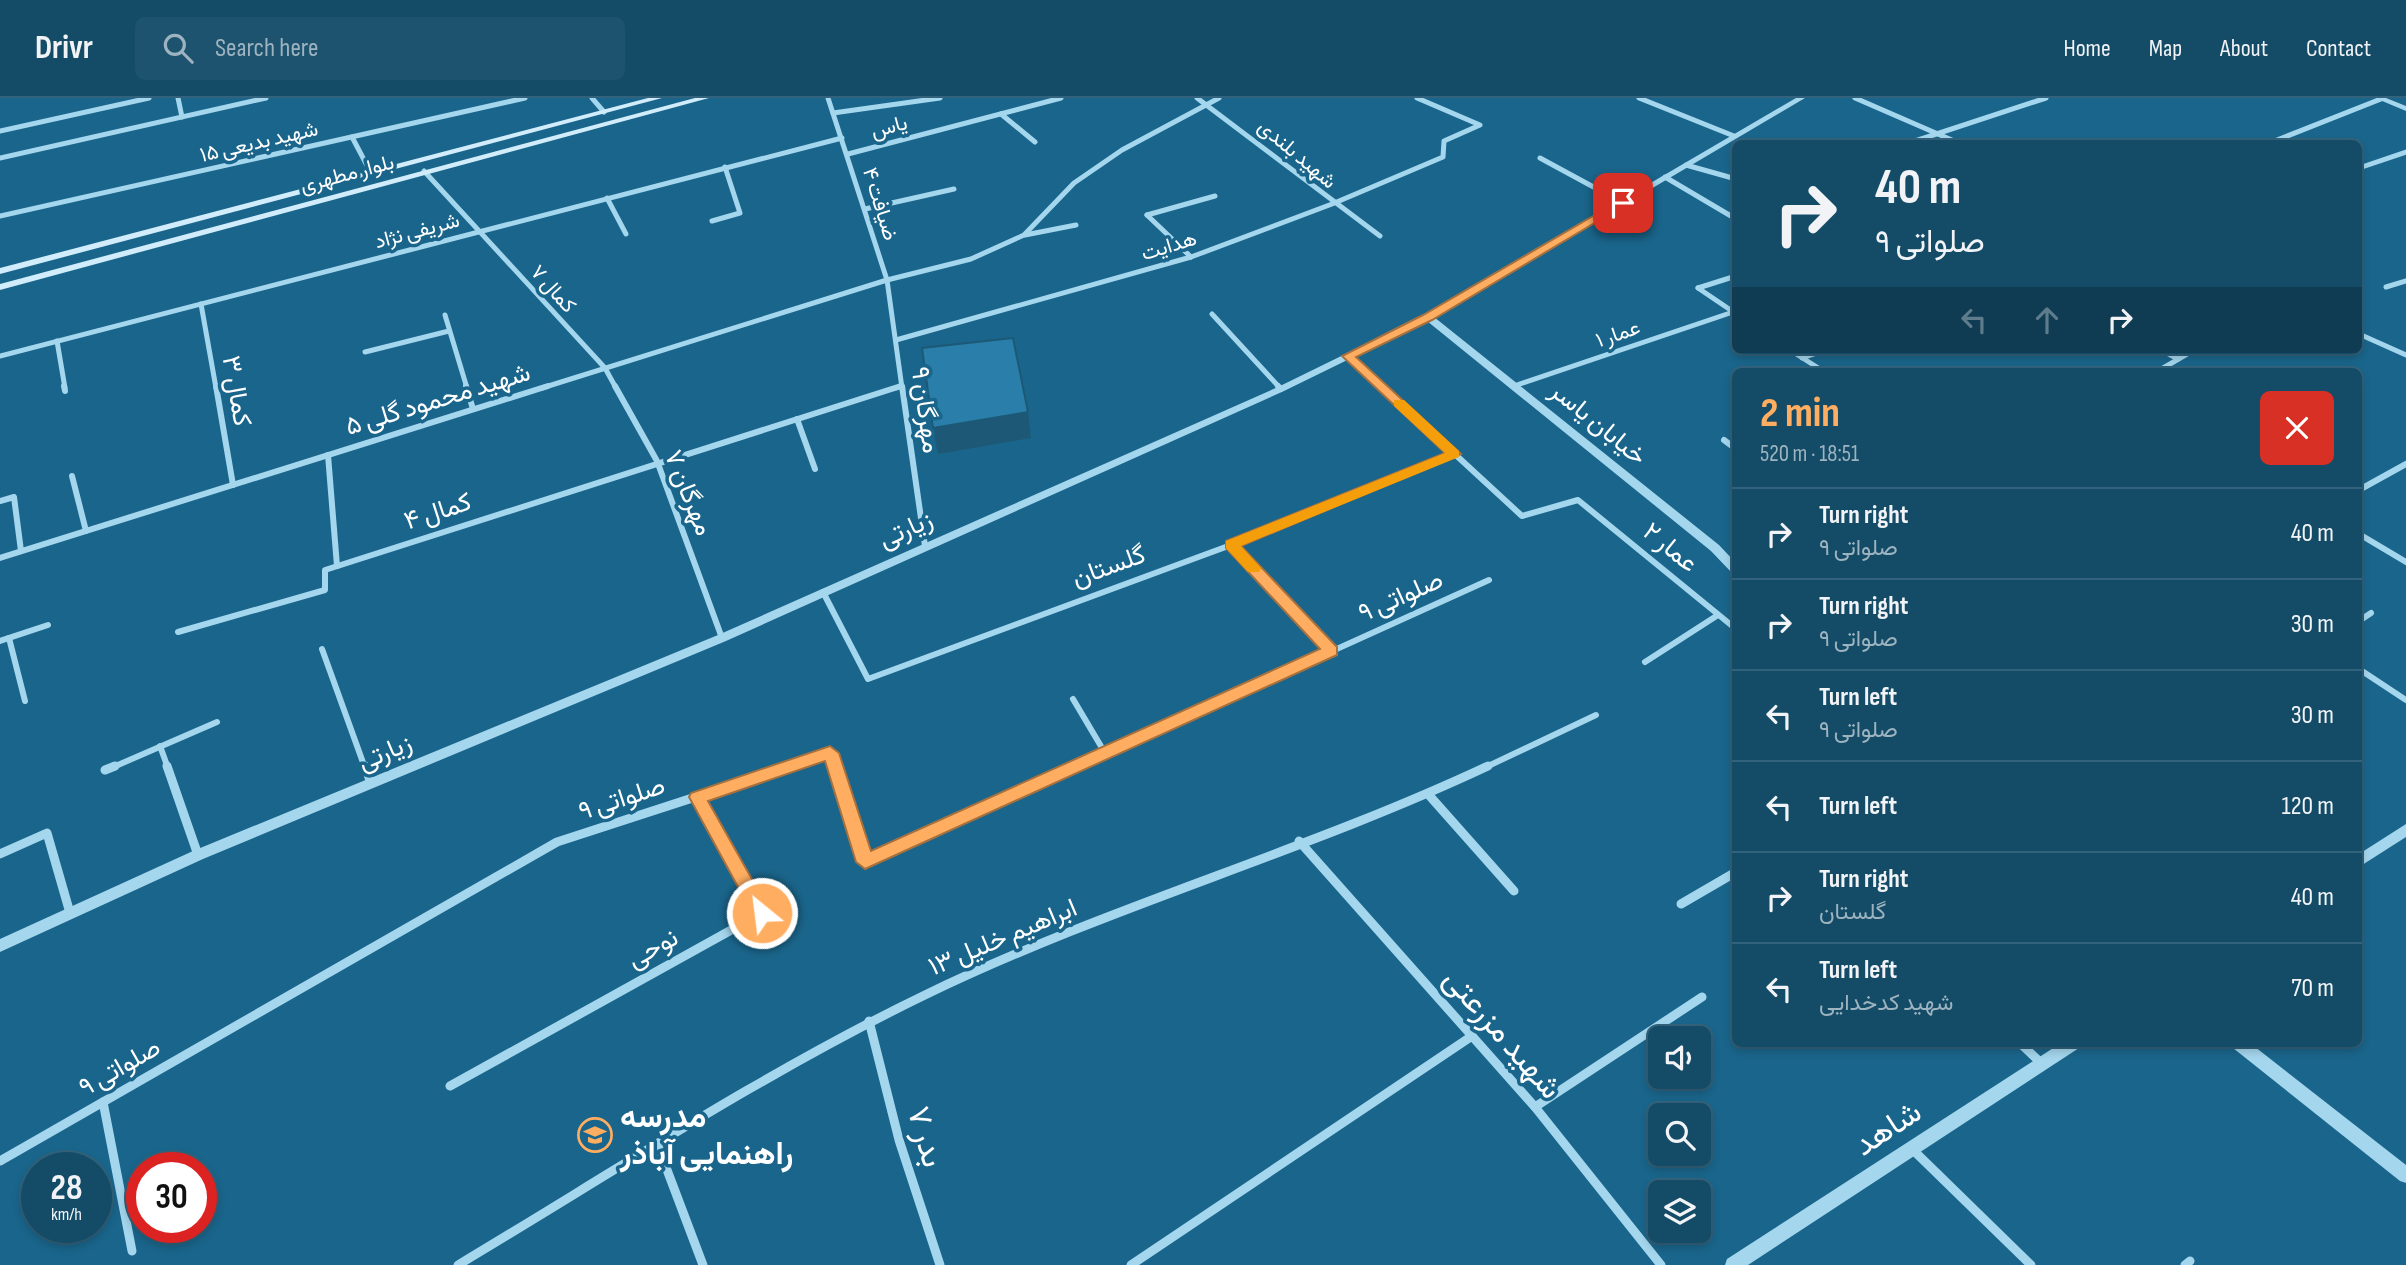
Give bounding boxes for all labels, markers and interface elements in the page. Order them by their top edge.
search box [135,17,625,80]
text: Drivr [35,28,93,68]
icon: search [159,29,197,67]
text: Search here [215,33,318,64]
text: Home [2063,34,2111,63]
text: Map [2149,34,2182,63]
text: About [2220,34,2268,63]
text: Contact [2306,34,2371,63]
street label: یاس [868,110,910,144]
street label: شهید بلندی [1253,114,1341,194]
street label: شهید بدیعی ۱۵ [197,116,321,168]
street label: بلوار مطهری [297,149,397,199]
text: 40 m [1875,159,1961,218]
street label: ضیافت ۴ [857,164,903,244]
icon: right [1760,168,1851,259]
pin [1593,173,1653,233]
icon: arrive [1604,184,1642,222]
street label: شریفی نژاد [372,208,462,254]
text: صلواتی ۹ [1875,223,1985,262]
street label: هدایت [1138,226,1200,266]
street label: کمال ۷ [525,260,581,318]
icon: left [1955,301,1993,339]
icon: ahead [2028,301,2066,339]
icon: right [2101,301,2139,339]
street label: عمار ۱ [1593,315,1643,353]
street label: کمال ۳ [215,353,257,429]
street label: شهید محمود گلی ۵ [342,357,534,443]
street label: مهرگان ۹ [904,365,946,455]
street label: خیابان یاسر [1543,375,1653,472]
text: 2 min [1760,388,1840,439]
button: close [2260,391,2334,465]
text: 520 m · 18:51 [1760,440,1859,468]
street label: مهرگان ۷ [657,446,719,540]
street label: کمال ۴ [400,487,476,537]
text: Turn right [1819,500,1908,531]
street label: زیارتی [874,504,938,556]
icon: right [1760,515,1798,553]
street label: عمار ۲ [1636,516,1704,580]
text: 40 m [2291,518,2334,549]
text: صلواتی ۹ [1819,534,1898,562]
street label: گلستان [1068,539,1150,595]
street label: صلواتی ۹ [1354,565,1448,629]
text: Turn right [1819,591,1908,622]
icon: right [1760,606,1798,644]
text: 30 m [2291,609,2334,640]
text: صلواتی ۹ [1819,625,1898,653]
text: Turn left [1819,682,1897,713]
icon: left [1760,697,1798,735]
text: 30 m [2291,700,2334,731]
text: صلواتی ۹ [1819,716,1898,744]
street label: زیارتی [353,728,417,778]
street label: صلواتی ۹ [575,770,669,828]
icon: left [1760,788,1798,826]
text: Turn left [1819,791,1897,822]
text: 120 m [2281,791,2334,822]
text: Turn right [1819,864,1908,895]
position arrow [725,876,799,950]
icon: right [1760,879,1798,917]
text: 40 m [2291,882,2334,913]
street label: ابراهیم خلیل ۱۳ [924,893,1082,983]
text: گلستان [1819,898,1886,926]
street label: نوحی [622,923,684,975]
text: Turn left [1819,955,1897,986]
street label: شهید مزرعتی [1434,960,1570,1108]
icon: left [1760,970,1798,1008]
text: 70 m [2291,973,2334,1004]
text: شهید کدخدایی [1819,989,1953,1017]
map controls [1648,1026,1711,1243]
button: sound [1648,1026,1711,1089]
street label: صلواتی ۹ [74,1032,166,1104]
street label: شاهد [1847,1093,1929,1165]
place label: مدرسه راهنمایی آباذر [619,1098,793,1174]
street label: بدر ۷ [898,1102,952,1172]
button: search [1648,1103,1711,1166]
school or university icon: مدرسه راهنمایی آباذر [576,1116,614,1154]
speed limit sign: 30 [126,1152,217,1243]
text: 28 [51,1167,82,1210]
button: layers [1648,1180,1711,1243]
text: km/h [51,1204,82,1225]

